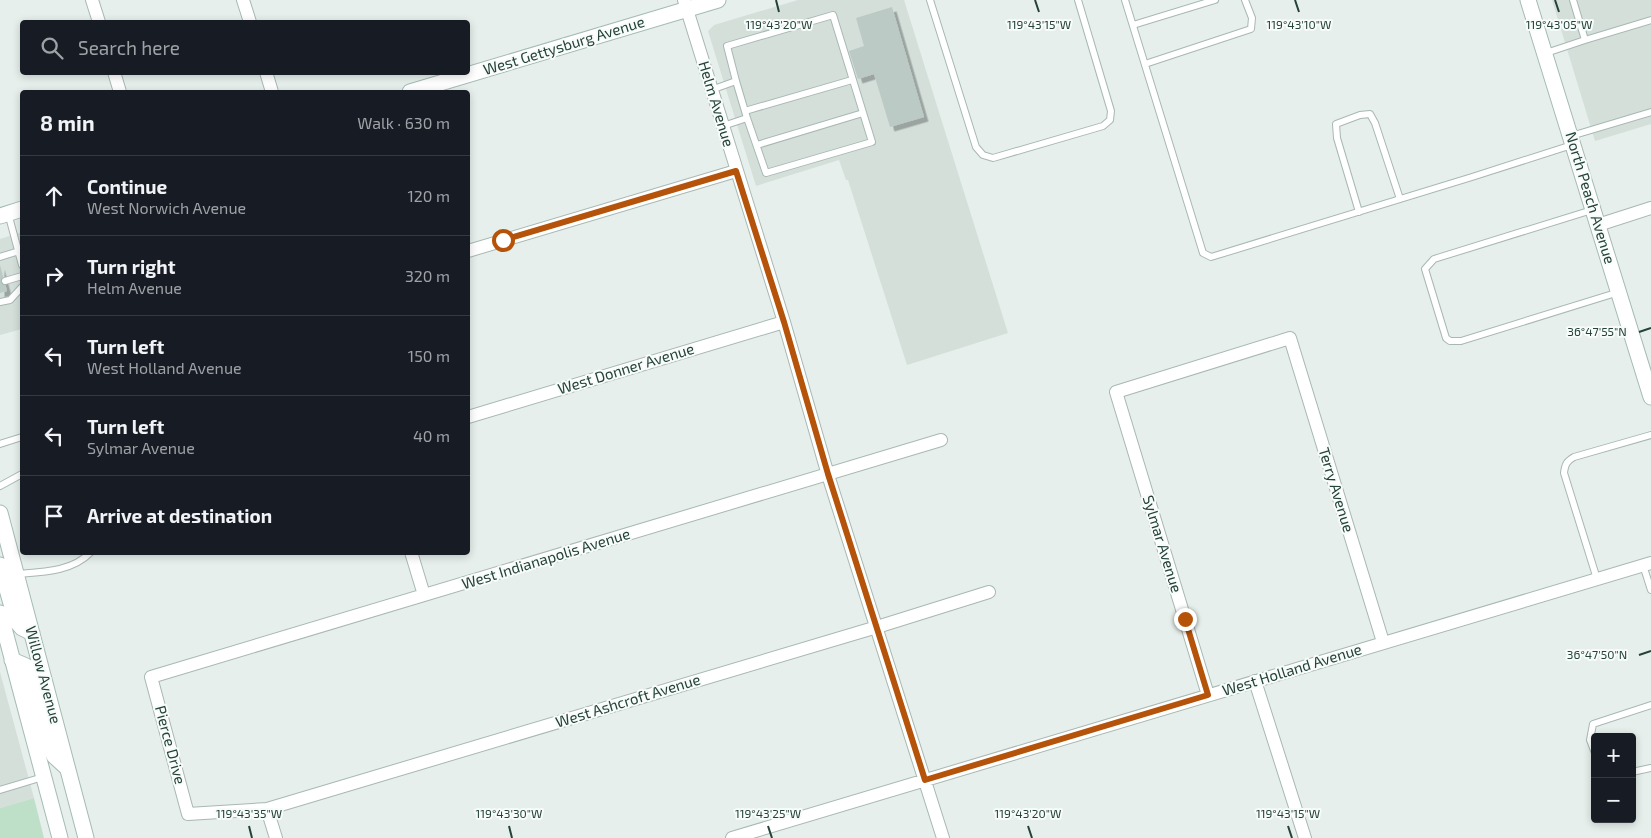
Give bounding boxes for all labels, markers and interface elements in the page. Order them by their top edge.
street label: West Gettysburg Avenue [481,12,647,78]
text: 119°43'20"W [746,17,812,31]
text: 119°43'15"W [1007,17,1071,31]
text: 119°43'10"W [1267,17,1331,31]
text: 119°43'05"W [1526,17,1592,31]
search box [20,20,470,75]
icon: search [38,34,66,62]
text: Search here [78,36,180,59]
street label: Helm Avenue [695,59,739,149]
text: 8 min [40,110,95,135]
text: Walk · 630 m [357,113,450,132]
street label: North Peach Avenue [1562,129,1620,266]
text: Continue [87,175,167,198]
icon: ahead [40,182,68,210]
text: 120 m [407,186,450,205]
text: West Norwich Avenue [87,198,246,217]
route start [492,229,515,252]
text: Turn right [87,255,175,278]
icon: right [40,262,68,290]
text: 320 m [405,266,450,285]
text: Helm Avenue [87,278,182,297]
text: 36°47'55"N [1567,324,1627,338]
text: Turn left [87,335,164,358]
street label: West Donner Avenue [555,339,696,397]
icon: left [40,342,68,370]
text: 150 m [408,346,450,365]
text: West Holland Avenue [87,358,242,377]
text: Turn left [87,415,164,438]
icon: left [40,422,68,450]
text: 40 m [413,426,450,445]
text: Sylmar Avenue [87,438,195,457]
street label: Terry Avenue [1315,445,1358,534]
street label: Sylmar Avenue [1140,493,1186,595]
icon: arrive [40,502,68,530]
text: Arrive at destination [87,504,272,527]
street label: West Indianapolis Avenue [459,524,632,592]
route end [1174,608,1197,631]
street label: Willow Avenue [22,624,66,726]
street label: West Holland Avenue [1220,639,1364,699]
text: 36°47'50"N [1567,647,1627,661]
street label: West Ashcroft Avenue [553,669,702,731]
street label: Pierce Drive [152,703,190,786]
map controls [1591,733,1636,823]
button: + [1591,733,1636,778]
button: − [1591,778,1636,823]
text: 119°43'35"W [216,806,282,820]
text: 119°43'30"W [476,806,542,820]
text: 119°43'25"W [735,806,801,820]
text: 119°43'20"W [995,806,1061,820]
text: 119°43'15"W [1256,806,1320,820]

